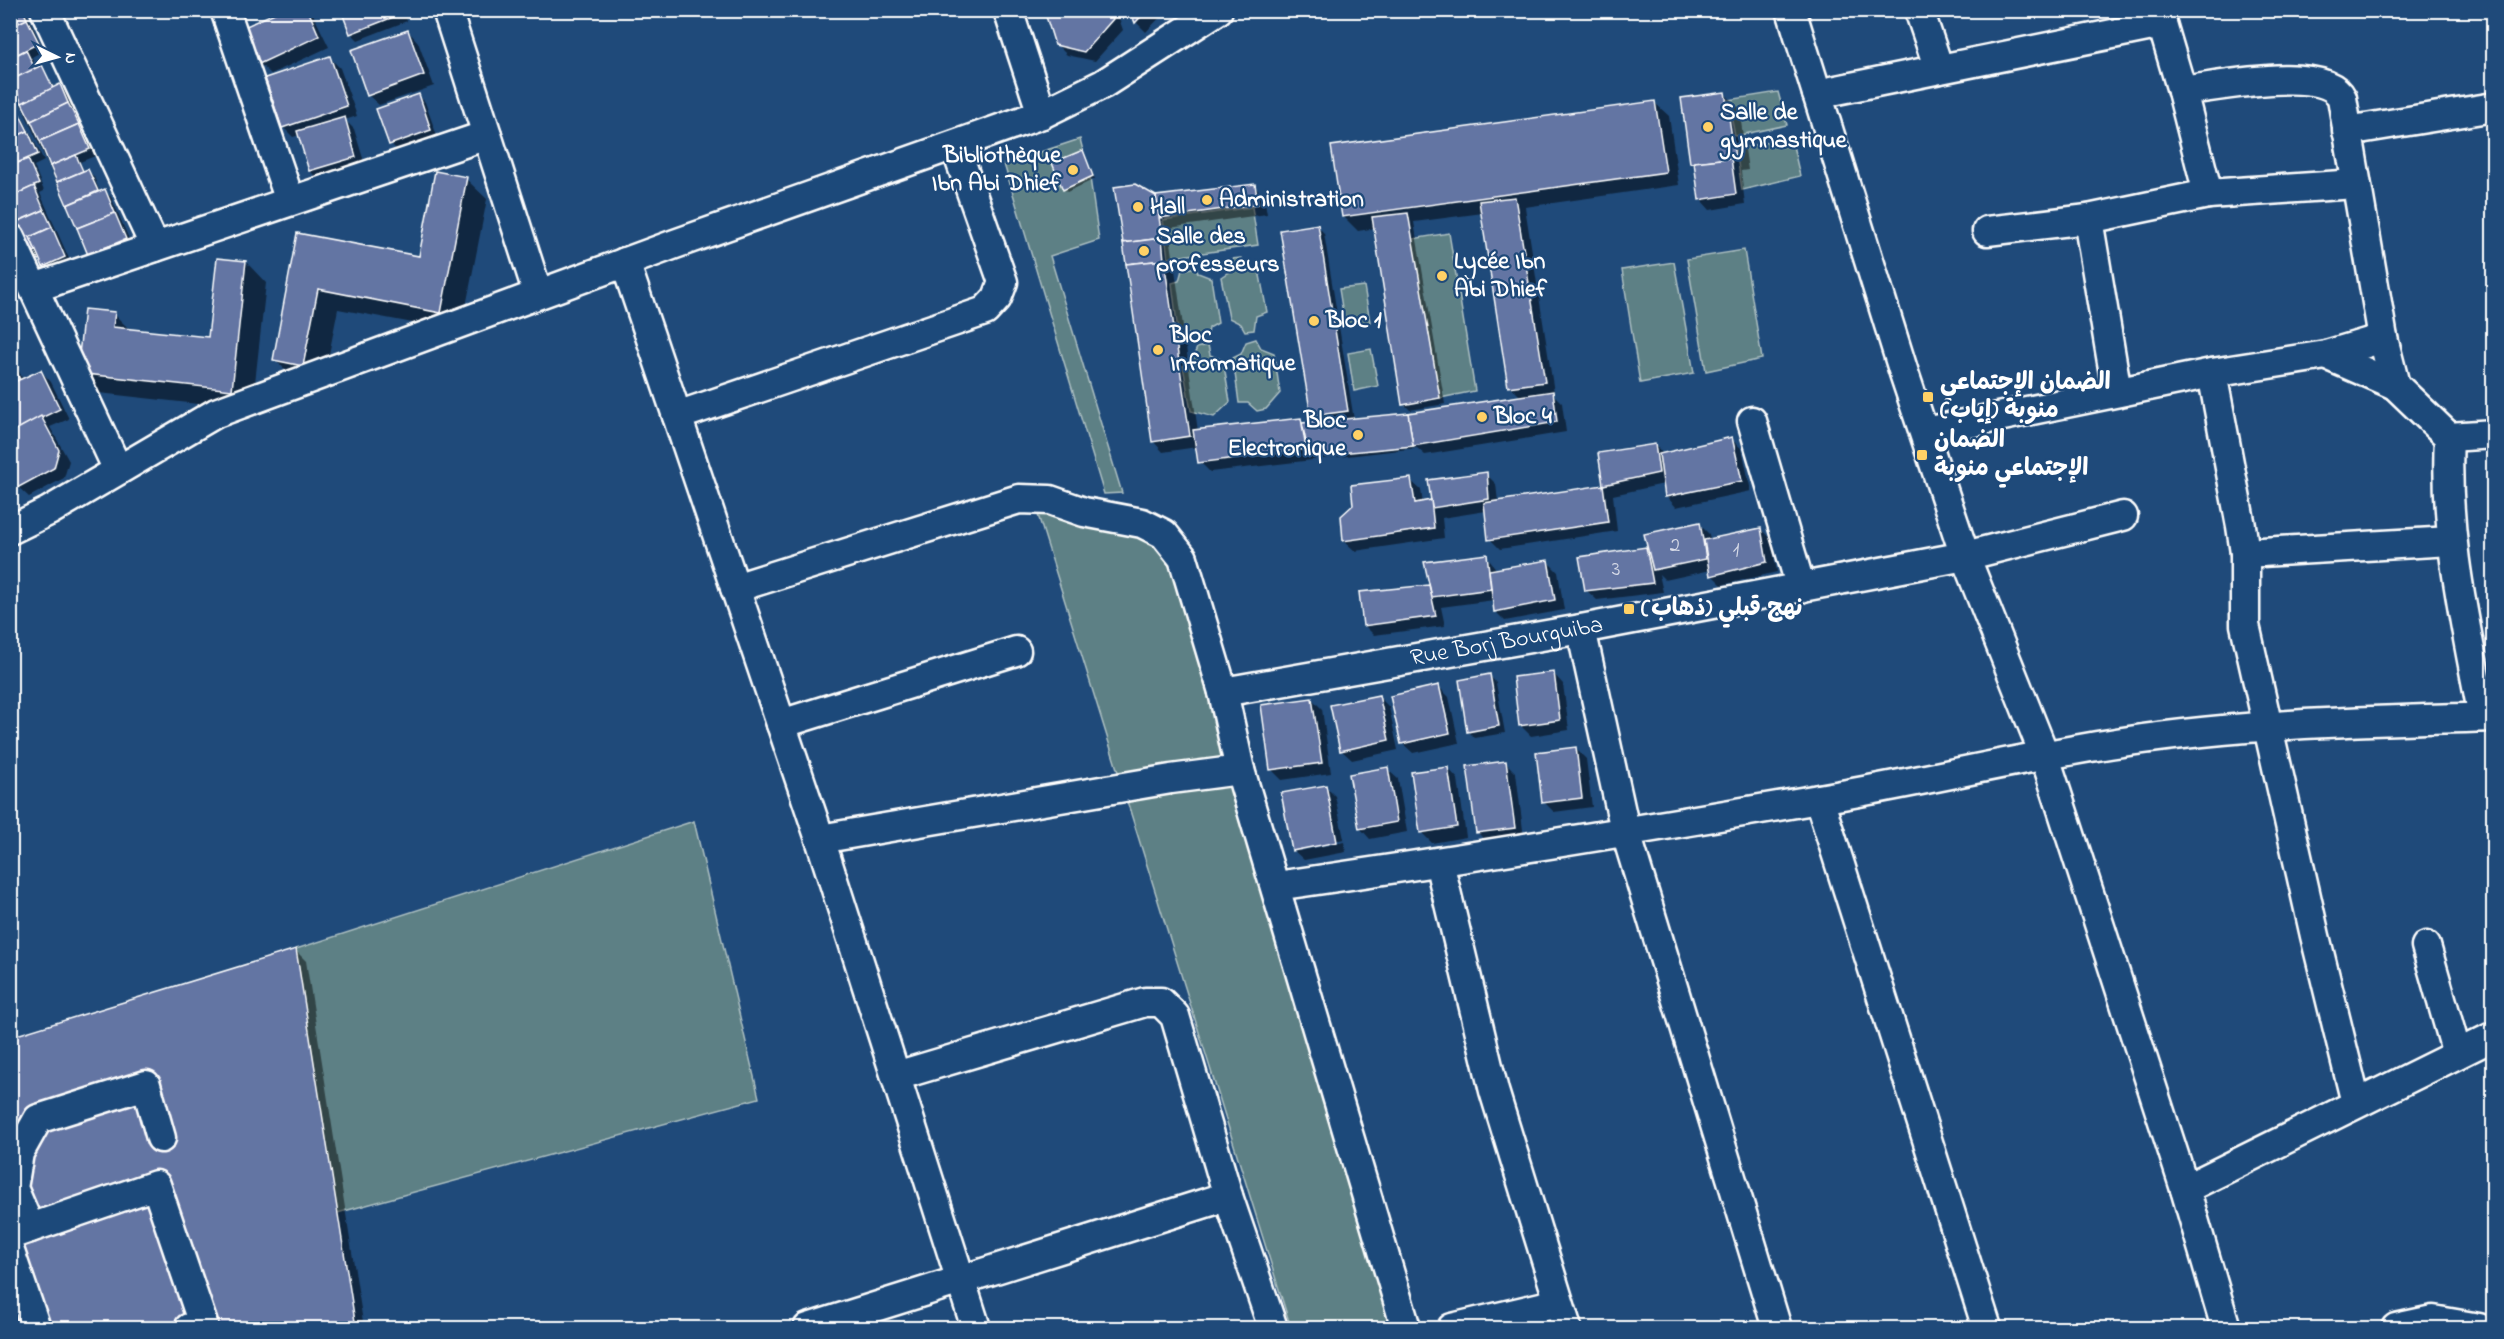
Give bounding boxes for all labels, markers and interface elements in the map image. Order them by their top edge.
north arrow [27,27,87,87]
text: N [58,52,82,65]
place label: Salle de gymnastique [1719,96,1848,160]
marker: Salle de gymnastique [1701,120,1715,134]
place label: Bibliothèque Ibn Abi Dhief [932,139,1062,202]
marker: Bibliothèque Ibn Abi Dhief [1066,163,1080,177]
place label: Administration [1219,183,1364,218]
place label: Hall [1150,190,1185,225]
marker: Administration [1200,193,1214,207]
marker: Hall [1131,200,1145,214]
place label: Salle des professeurs [1156,220,1279,283]
marker: Salle des professeurs [1137,244,1151,258]
place label: Lycée Ibn Abi Dhief [1454,245,1548,308]
marker: Lycée Ibn Abi Dhief [1435,269,1449,283]
place label: Bloc 1 [1325,304,1382,339]
marker: Bloc 1 [1307,314,1321,328]
place label: Bloc Informatique [1169,319,1297,382]
marker: Bloc Informatique [1151,343,1165,357]
place label: الضمان الإجتماعي منوبة (إياب) [1940,366,2111,429]
marker: الضمان الإجتماعي منوبة (إياب) [1921,390,1935,404]
place label: Bloc 4 [1493,400,1552,435]
place label: Bloc Electronique [1227,404,1347,467]
marker: Bloc 4 [1475,410,1489,424]
place label: الضمان الإجتماعي منوبة [1934,424,2088,488]
marker: Bloc Electronique [1351,428,1365,442]
marker: الضمان الإجتماعي منوبة [1915,448,1929,462]
house number: 2 [1670,531,1680,561]
house number: 1 [1733,536,1740,566]
house number: 3 [1612,555,1620,585]
place label: نهج قبلي (ذهاب) [1641,592,1802,628]
marker: نهج قبلي (ذهاب) [1622,602,1636,616]
street label: Rue Borj Bourguiba [1408,608,1606,676]

